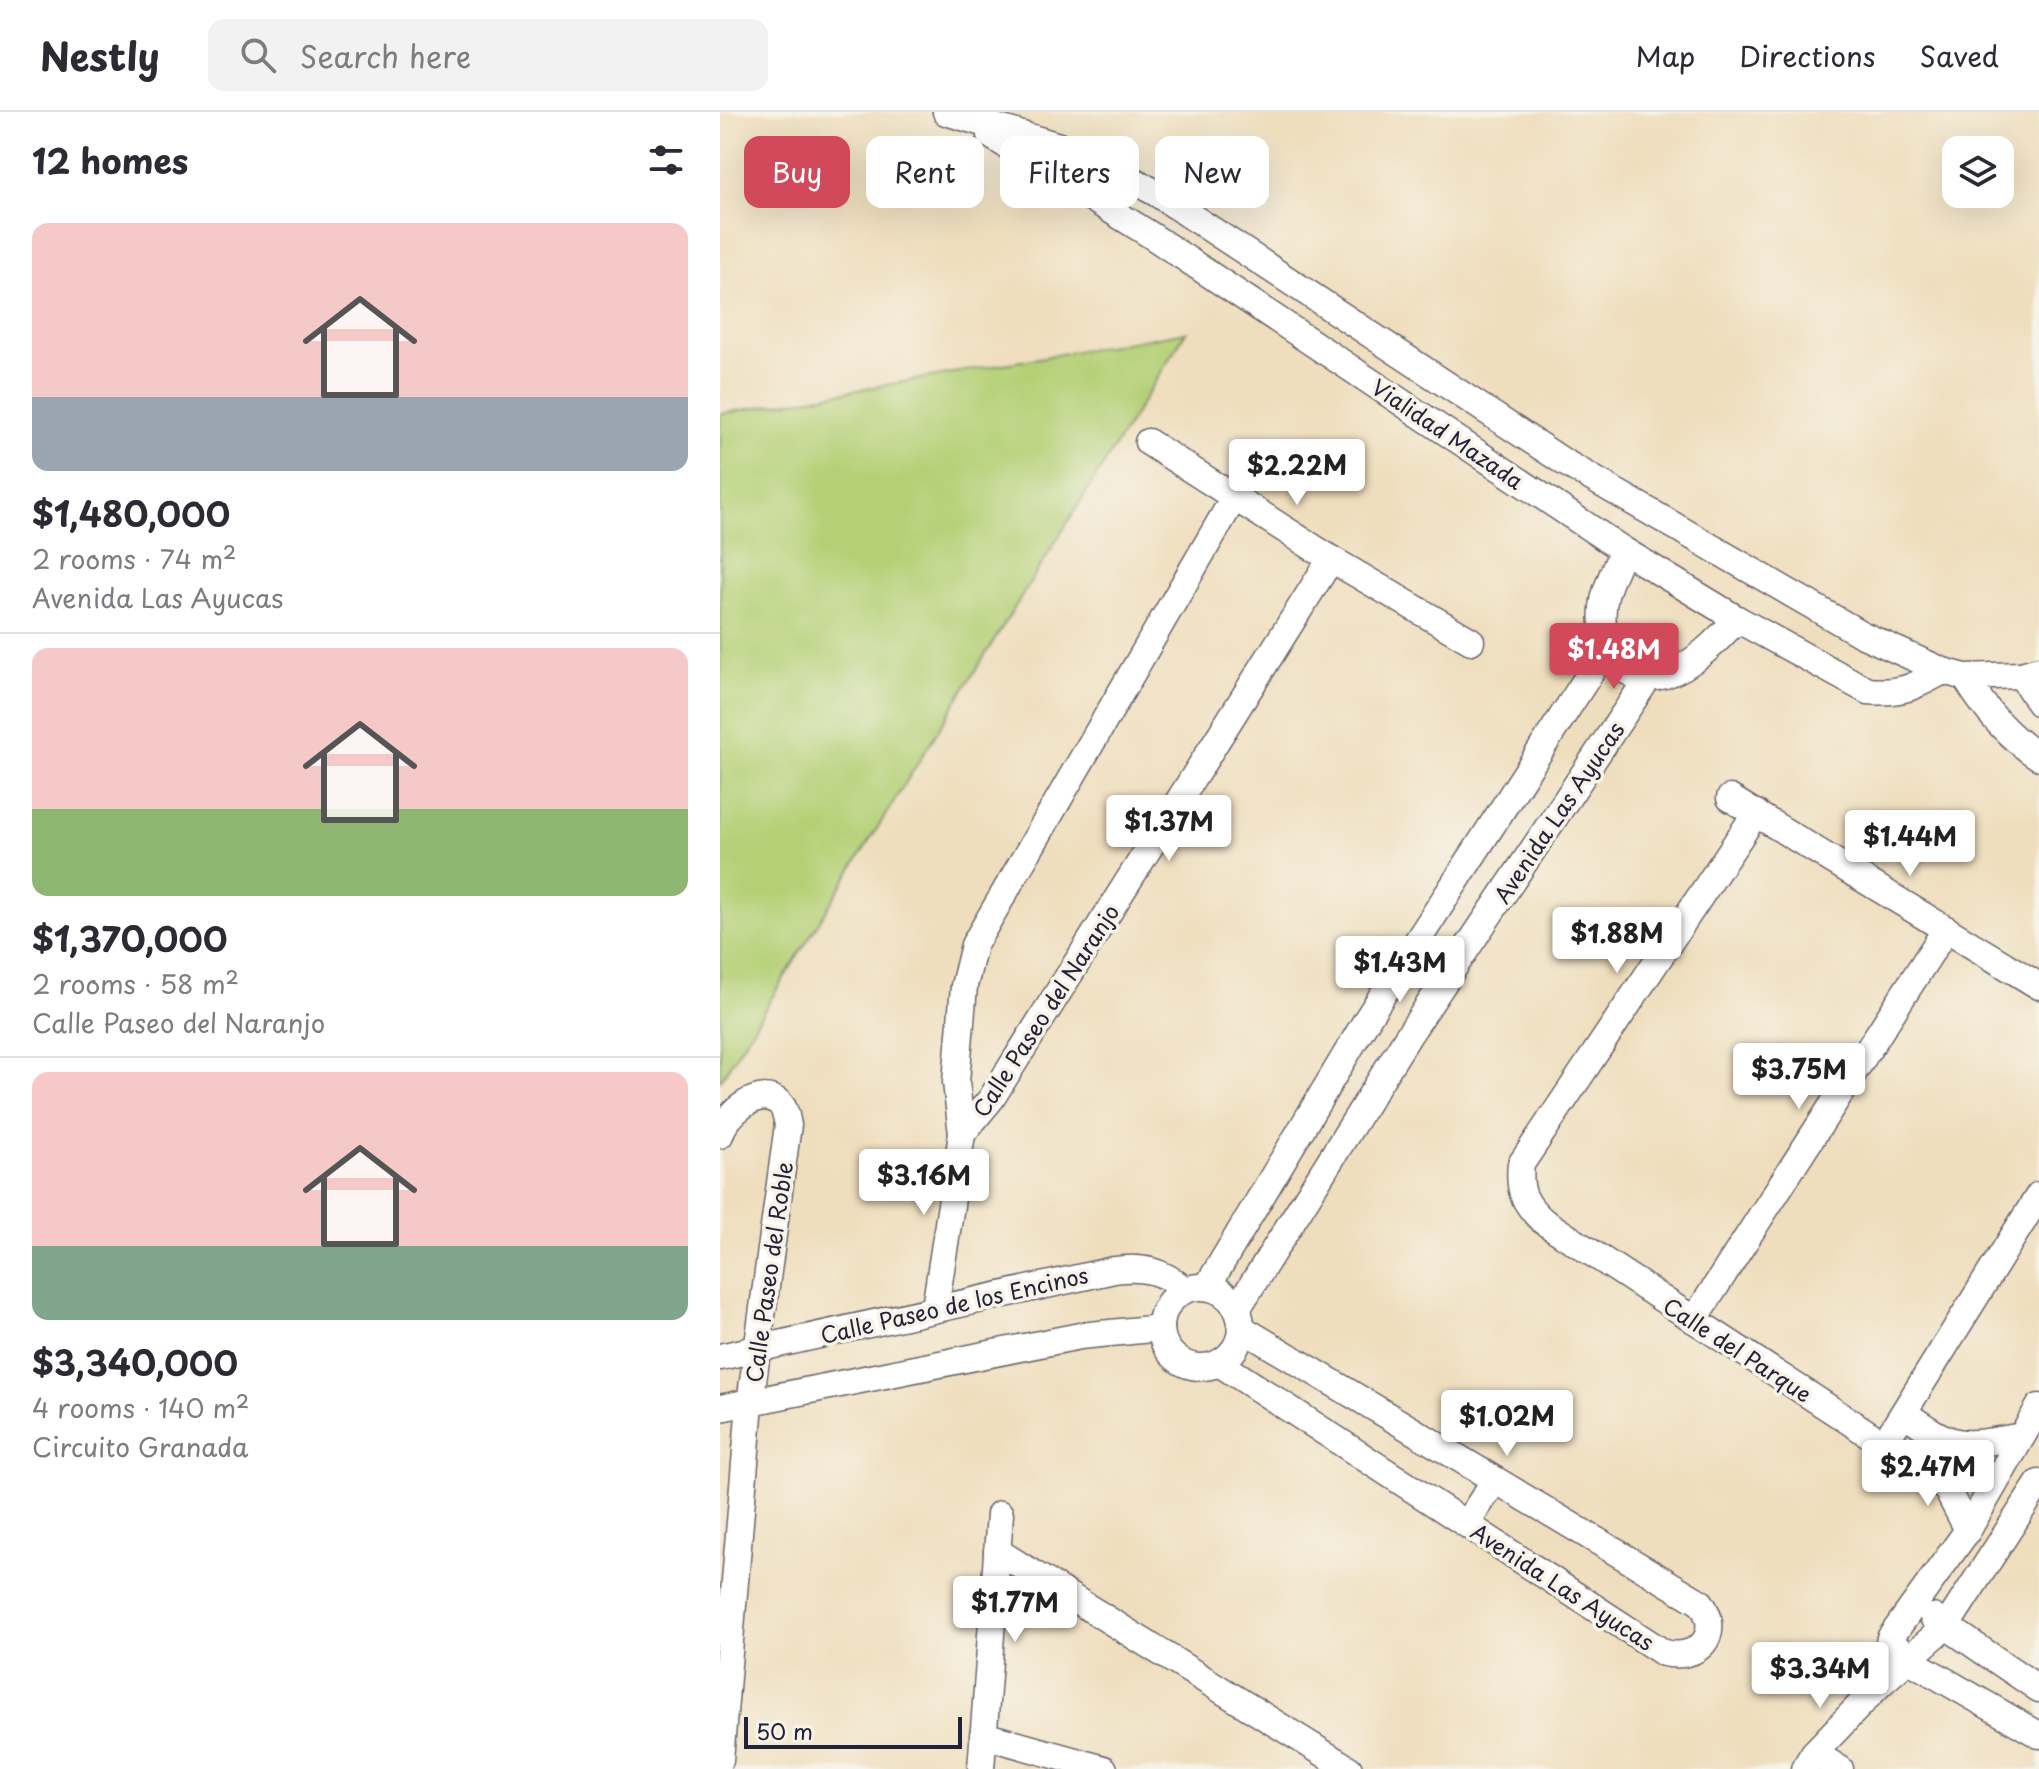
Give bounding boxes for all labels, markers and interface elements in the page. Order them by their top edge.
search box [208,19,768,91]
text: Nestly [40,27,160,84]
icon: search [236,33,280,77]
text: Search here [300,33,471,78]
text: Map [1636,34,1695,77]
text: Directions [1739,34,1876,77]
text: Saved [1920,34,1999,77]
text: 12 homes [32,134,188,186]
chip: Buy [744,136,850,208]
chip: Rent [866,136,984,208]
chip: Filters [1000,136,1139,208]
chip: New [1155,136,1269,208]
map controls [1942,136,2014,208]
button: layers [1942,136,2014,208]
icon: filters [644,138,688,182]
icon: home [288,275,432,419]
street label: Vialidad Mazada [1365,370,1531,497]
pin: $2.22M [1232,439,1362,507]
text: $2.22M [1247,445,1347,484]
text: $1,480,000 [32,487,230,539]
text: 2 rooms · 74 m² [32,539,236,578]
text: Avenida Las Ayucas [32,578,283,617]
pin: $1.48M [1549,623,1679,691]
text: $1.48M [1568,629,1660,668]
icon: home [288,700,432,844]
street label: Avenida Las Ayucas [1485,715,1631,909]
pin: $1.37M [1104,795,1234,863]
text: $1.37M [1124,801,1214,840]
pin: $1.44M [1845,810,1975,878]
text: $1.44M [1863,816,1957,855]
street label: Calle Paseo del Naranjo [964,897,1126,1123]
pin: $1.88M [1552,907,1682,975]
text: $1,370,000 [32,912,228,964]
text: $1.88M [1570,913,1664,952]
pin: $1.43M [1335,936,1465,1004]
text: $1.43M [1354,942,1446,981]
text: 2 rooms · 58 m² [32,964,239,1003]
text: Calle Paseo del Naranjo [32,1003,325,1042]
pin: $3.75M [1734,1043,1864,1111]
text: $3.75M [1751,1049,1847,1088]
icon: home [288,1124,432,1268]
pin: $3.16M [859,1149,989,1217]
text: $3.16M [877,1155,971,1194]
street label: Calle Paseo del Roble [736,1159,800,1385]
street label: Calle Paseo de los Encinos [817,1257,1091,1351]
street label: Calle del Parque [1657,1289,1819,1409]
text: $3,340,000 [32,1336,238,1388]
text: 4 rooms · 140 m² [32,1388,250,1427]
pin: $1.02M [1442,1390,1572,1458]
text: $1.02M [1459,1396,1555,1435]
text: Circuito Granada [32,1427,248,1466]
pin: $2.47M [1863,1440,1993,1508]
text: $2.47M [1880,1446,1976,1485]
street label: Avenida Las Ayucas [1465,1514,1661,1658]
pin: $1.77M [950,1576,1080,1644]
text: $1.77M [971,1582,1059,1621]
pin: $3.34M [1755,1642,1885,1710]
text: $3.34M [1770,1648,1870,1687]
scale bar [744,1713,962,1749]
text: 50 m [756,1714,813,1747]

